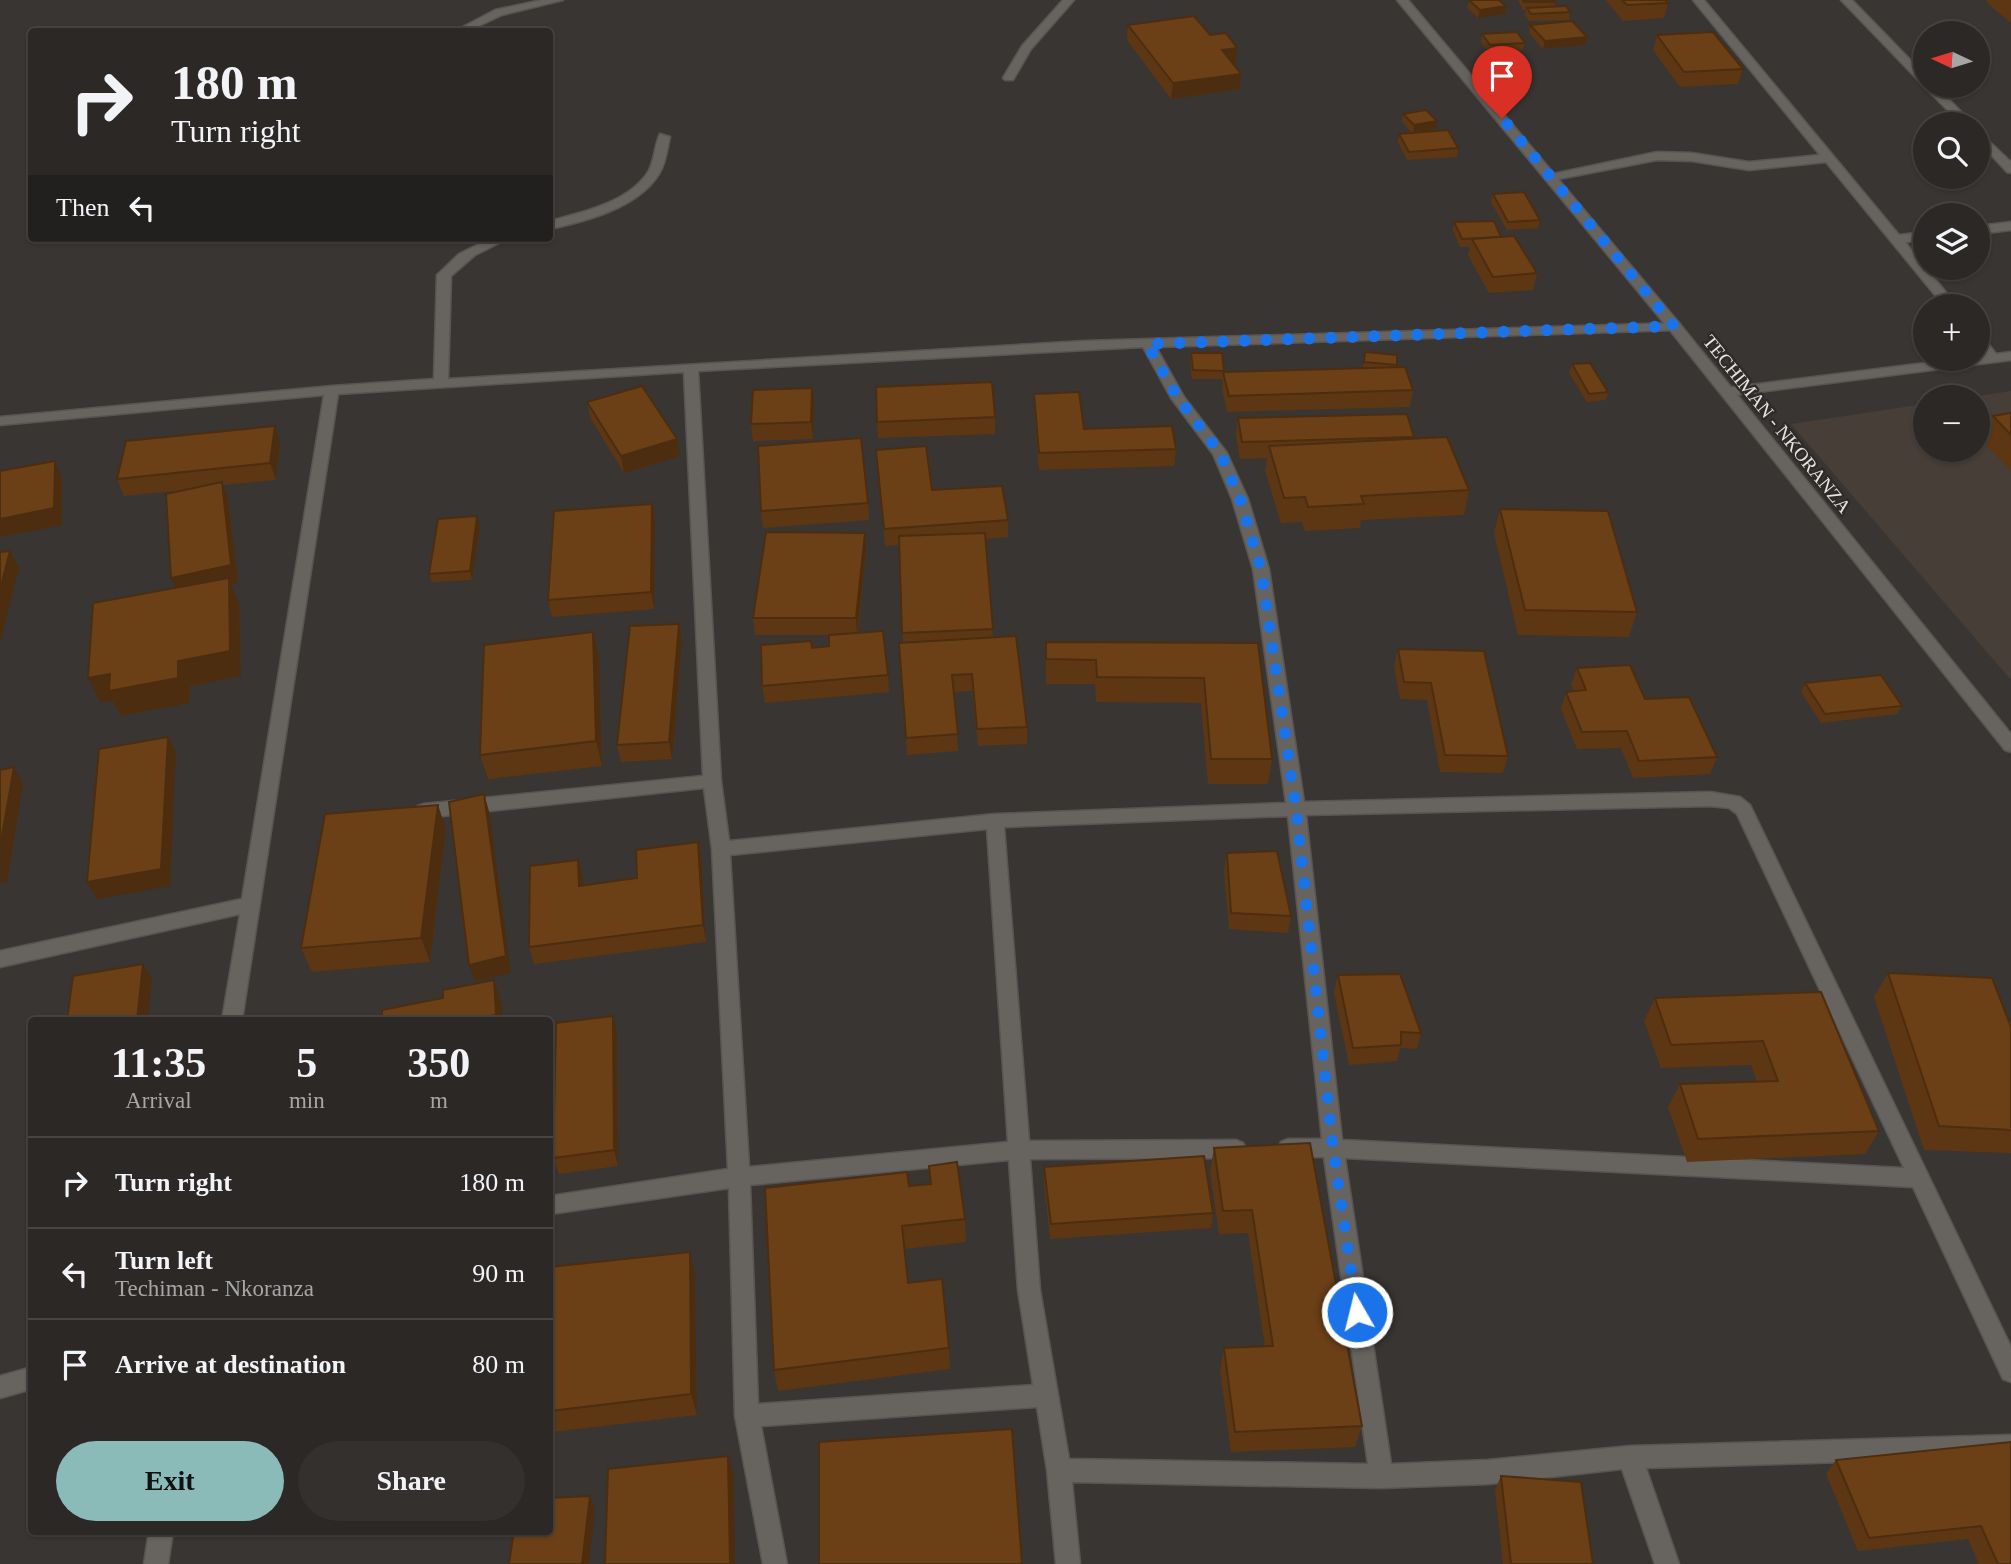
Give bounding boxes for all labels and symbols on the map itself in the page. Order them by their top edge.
north arrow [1913,21,1990,98]
pin [1472,46,1532,118]
street label: TECHIMAN - NKORANZA [1699,331,1855,517]
position arrow [1320,1275,1394,1349]

